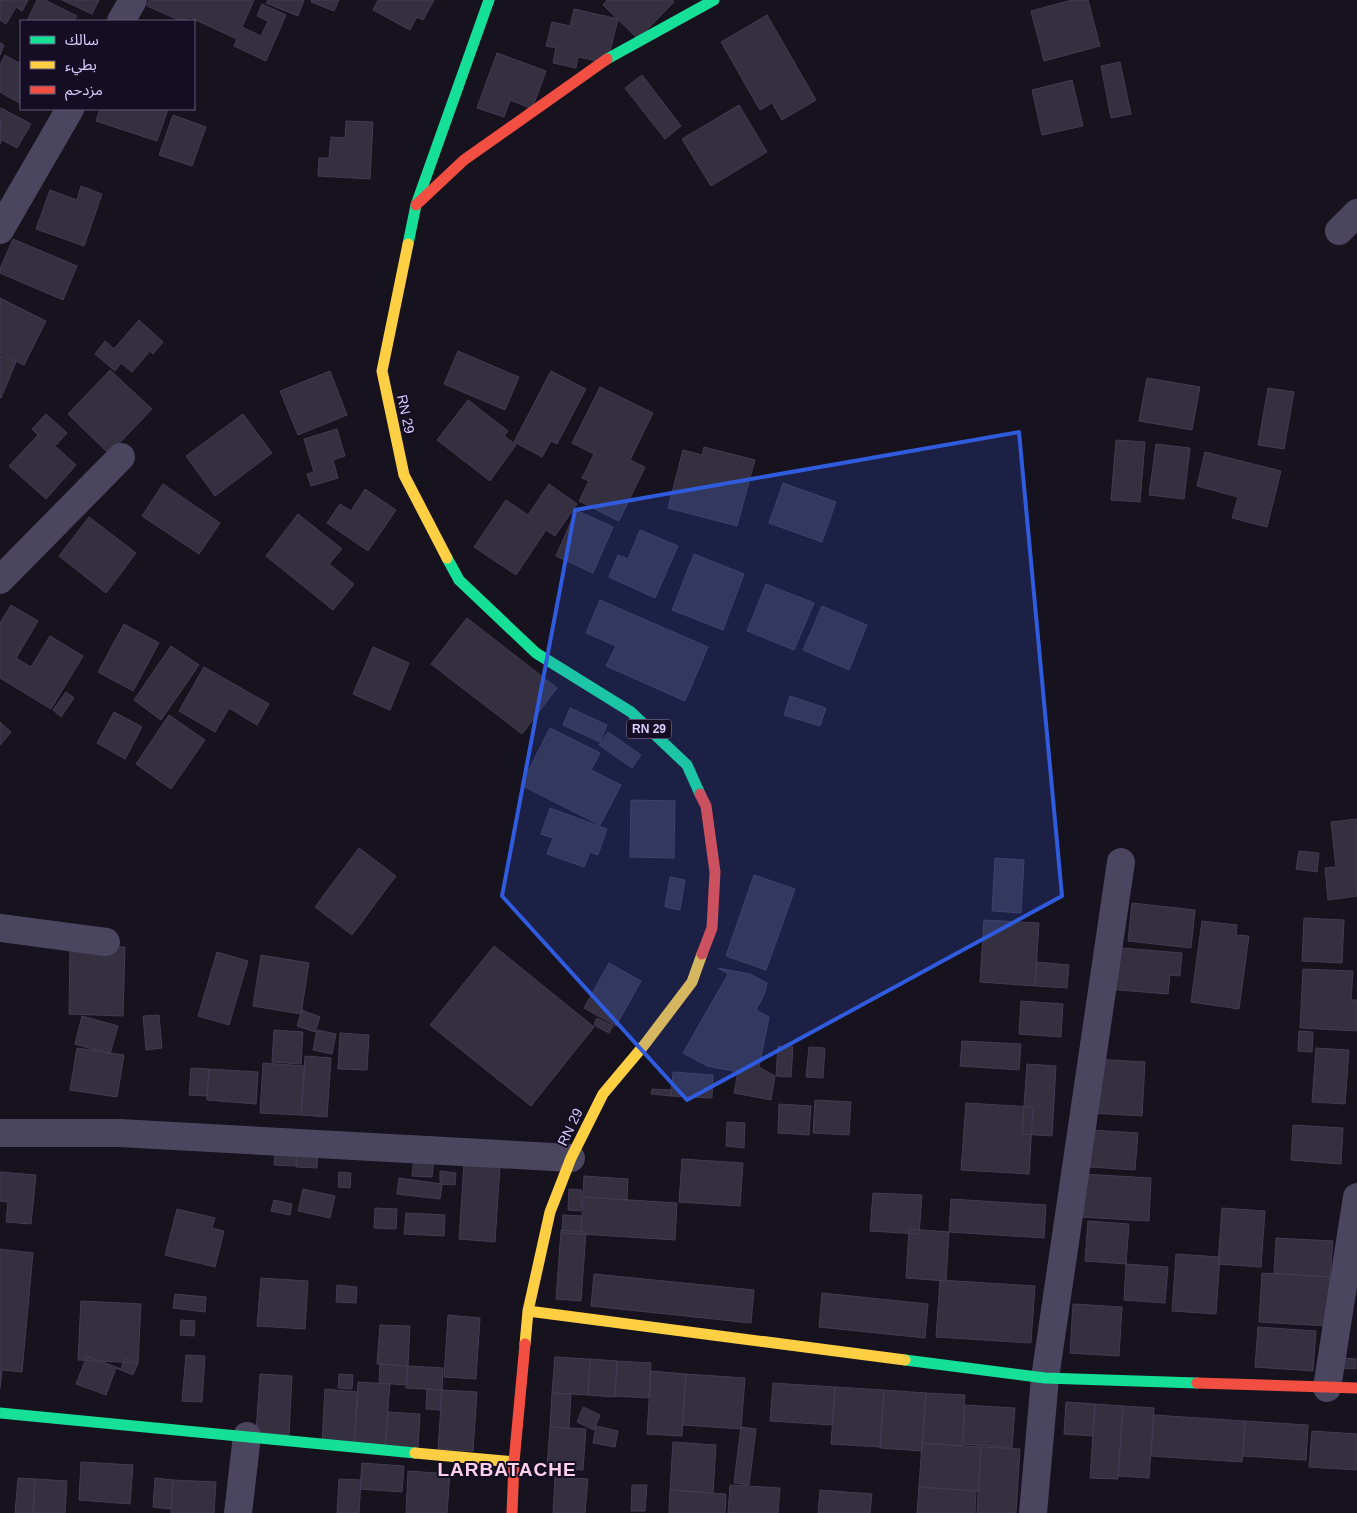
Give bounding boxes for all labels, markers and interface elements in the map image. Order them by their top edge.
legend [20,20,195,110]
text: سالك [65,31,99,48]
text: بطيء [65,56,97,76]
text: مزدحم [65,81,103,101]
street label: RN 29 [394,393,418,435]
road number: RN 29 [626,720,672,739]
street label: RN 29 [554,1105,586,1148]
district label: LARBATACHE [437,1459,577,1480]

